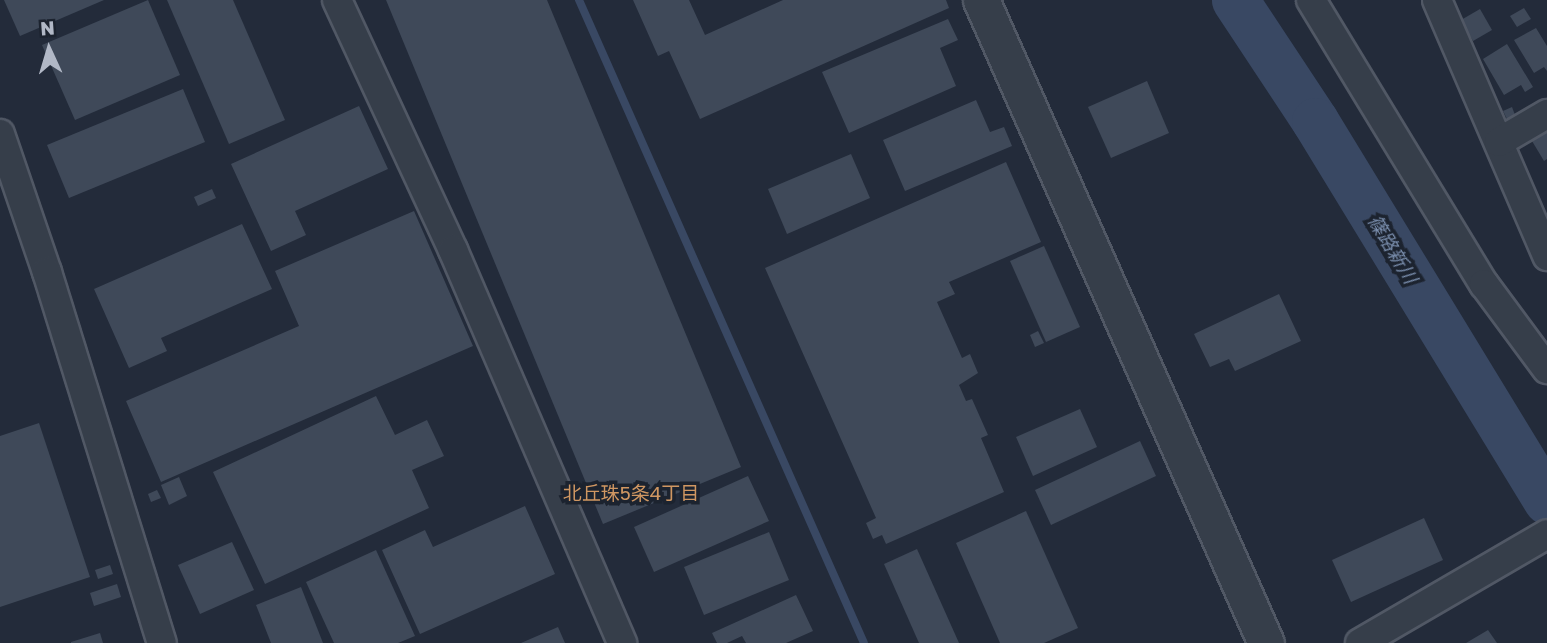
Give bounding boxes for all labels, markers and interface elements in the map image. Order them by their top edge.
north arrow [14,14,84,84]
text: N [39,16,56,40]
water label: 篠路新川 [1364,211,1422,287]
district label: 北丘珠5条4丁目 [563,482,699,504]

